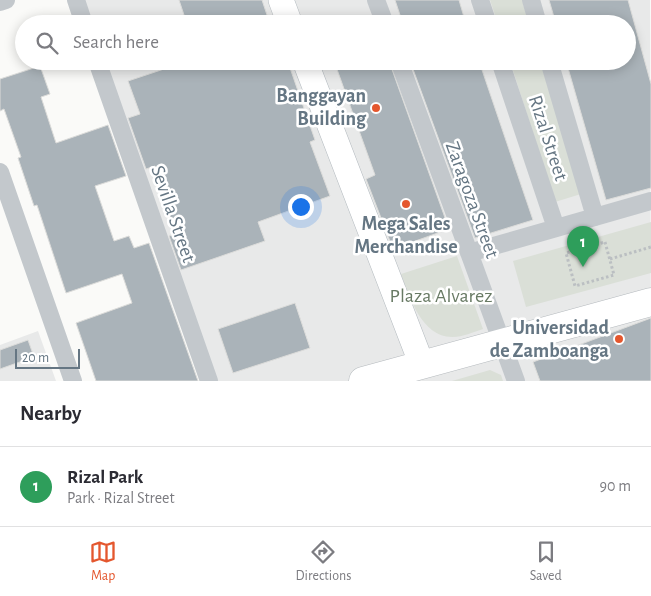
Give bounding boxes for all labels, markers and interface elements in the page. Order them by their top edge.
search box [15,15,636,70]
icon: search [33,29,61,57]
text: Search here [73,33,159,52]
place label: Banggayan Building [276,86,367,129]
street label: Rizal Street [525,93,571,184]
marker: Banggayan Building [370,102,382,114]
street label: Zaragoza Street [442,139,503,261]
street label: Sevilla Street [147,163,199,266]
your location [288,194,314,220]
marker: Mega Sales Merchandise [400,198,412,210]
place label: Mega Sales Merchandise [354,214,458,257]
pin: 1 [567,226,599,267]
park label: Plaza Alvarez [390,286,492,306]
place label: Universidad de Zamboanga [490,318,609,361]
marker: Universidad de Zamboanga [613,333,625,345]
scale bar [15,346,80,369]
text: 20 m [22,351,49,365]
text: Nearby [20,403,81,424]
text: Rizal Park [67,468,143,487]
text: 1 [33,478,39,494]
text: 90 m [600,478,631,494]
text: Park · Rizal Street [67,490,175,506]
tab: Map [89,538,117,585]
tab: Directions [296,538,351,585]
tab: Saved [530,538,562,585]

